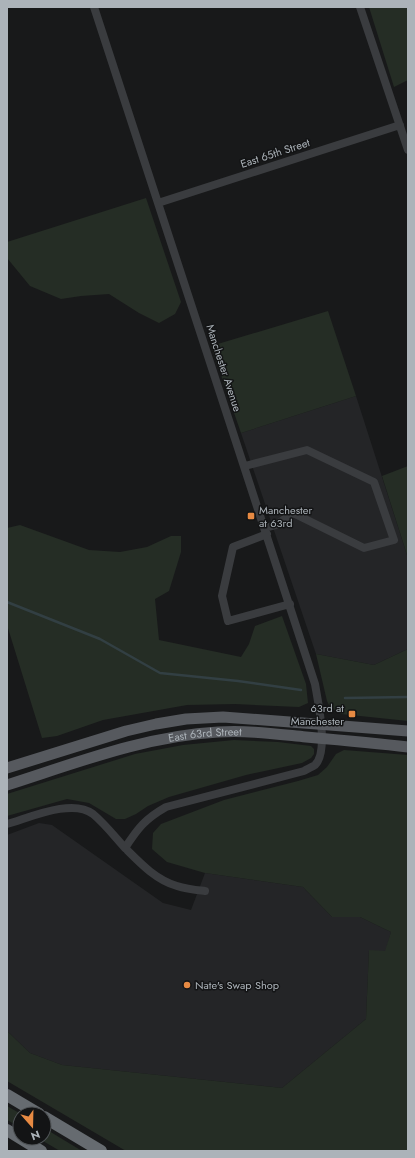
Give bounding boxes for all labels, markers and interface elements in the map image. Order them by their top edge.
street label: East 65th Street [238,134,312,172]
street label: Manchester Avenue [202,322,246,414]
place label: Manchester at 63rd [259,502,312,531]
marker: Manchester at 63rd [246,511,256,521]
place label: 63rd at Manchester [291,700,344,729]
marker: 63rd at Manchester [347,709,357,719]
street label: East 63rd Street [167,723,242,746]
place label: Nate's Swap Shop [195,977,279,993]
marker: Nate's Swap Shop [182,980,192,990]
north arrow [12,1106,52,1146]
text: N [29,1126,42,1144]

